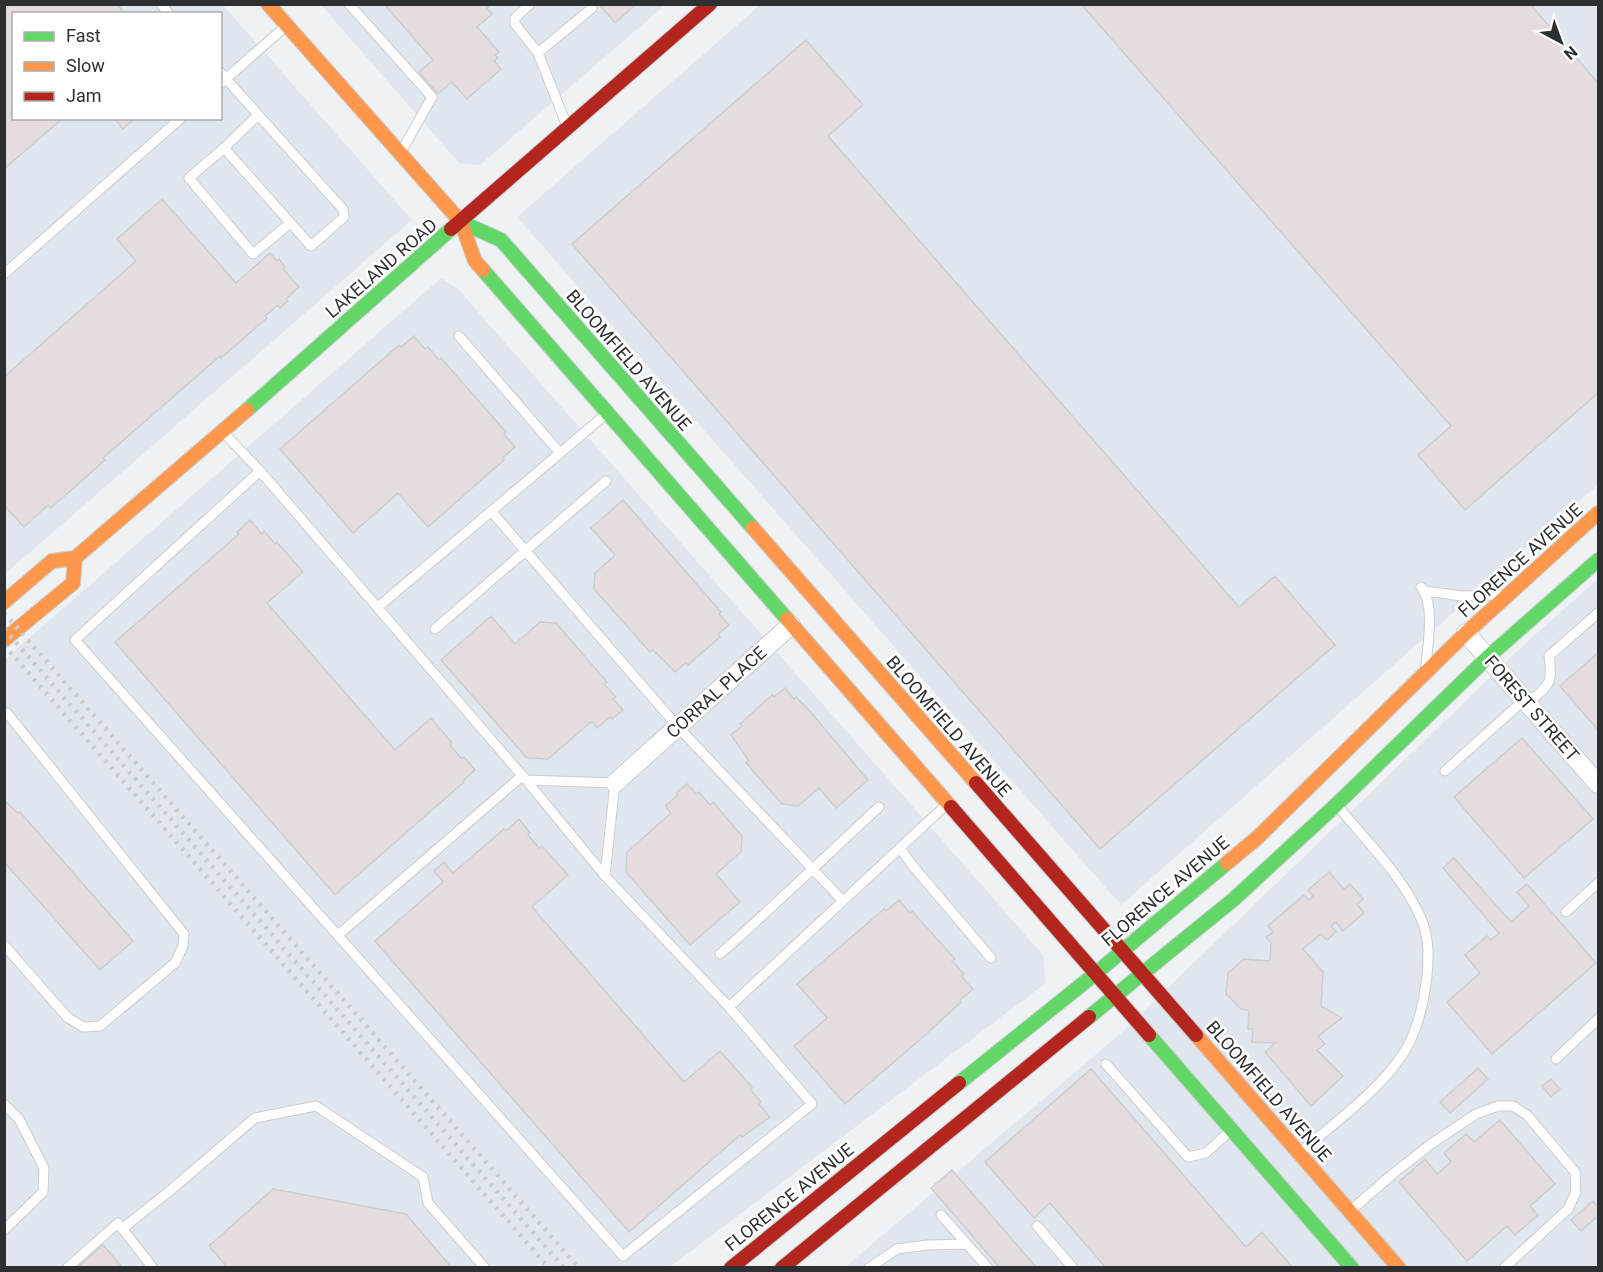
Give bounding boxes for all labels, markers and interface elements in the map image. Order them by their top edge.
legend [12,12,222,120]
north arrow [1531,12,1591,72]
text: Fast [66,25,101,46]
text: N [1560,42,1581,64]
text: Slow [66,55,105,76]
text: Jam [66,85,102,106]
street label: LAKELAND ROAD [321,214,441,322]
street label: BLOOMFIELD AVENUE [562,285,696,435]
street label: FLORENCE AVENUE [1454,499,1586,621]
street label: CORRAL PLACE [662,642,770,742]
street label: BLOOMFIELD AVENUE [882,651,1016,801]
street label: FOREST STREET [1480,651,1584,765]
street label: FLORENCE AVENUE [1097,832,1233,950]
street label: BLOOMFIELD AVENUE [1202,1016,1336,1166]
street label: FLORENCE AVENUE [720,1139,858,1255]

